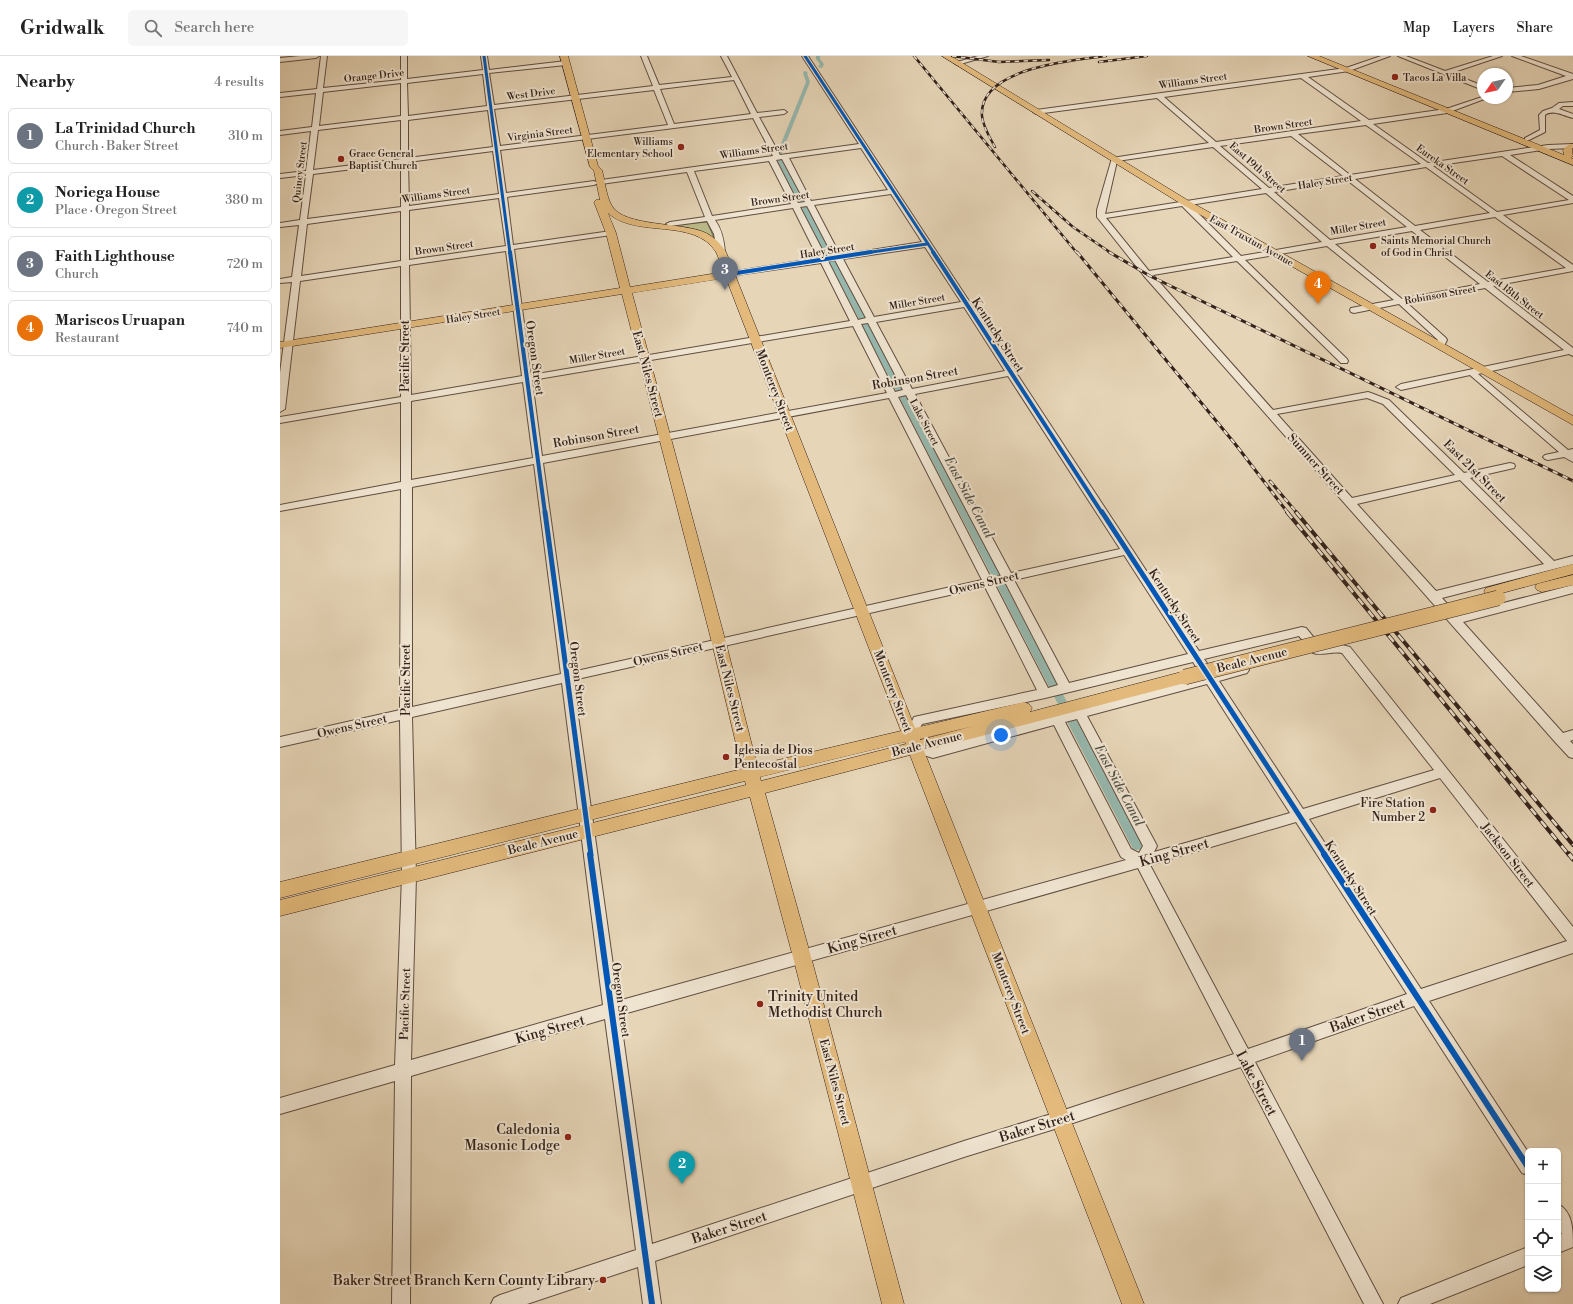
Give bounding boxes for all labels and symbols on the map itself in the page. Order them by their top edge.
street label: Orange Drive [343,67,405,85]
north arrow [1477,68,1513,104]
street label: Williams Street [1157,70,1228,92]
marker: Tacos La Villa [1390,72,1400,82]
place label: Tacos La Villa [1403,72,1467,84]
street label: West Drive [505,85,556,103]
street label: Brown Street [1252,116,1314,136]
street label: Virginia Street [506,124,574,144]
place label: Williams Elementary School [587,136,673,160]
street label: Quincy Street [290,140,310,204]
street label: Williams Street [718,140,789,162]
street label: East 19th Street [1227,140,1288,196]
marker: Williams Elementary School [676,142,686,152]
street label: Eureka Street [1414,142,1472,188]
place label: Grace General Baptist Church [348,148,417,172]
marker: Grace General Baptist Church [336,154,346,164]
street label: Haley Street [1297,172,1354,192]
street label: Williams Street [400,184,471,206]
street label: Brown Street [749,189,811,209]
street label: East Truxtun Avenue [1207,213,1296,269]
street label: Miller Street [1329,216,1388,238]
place label: Saints Memorial Church of God in Christ [1381,235,1491,259]
street label: Brown Street [413,238,475,258]
street label: Haley Street [799,241,856,261]
marker: Saints Memorial Church of God in Christ [1368,241,1378,251]
pin: 3 [712,257,738,290]
street label: East 18th Street [1483,268,1546,322]
pin: 4 [1305,271,1331,304]
street label: Robinson Street [1403,283,1477,307]
street label: Miller Street [888,291,947,313]
street label: Kentucky Street [968,295,1028,376]
street label: Haley Street [445,306,502,326]
street label: Pacific Street [398,319,413,392]
street label: Oregon Street [522,320,547,397]
street label: East Niles Street [629,329,667,420]
street label: Miller Street [568,345,627,367]
street label: Monterey Street [752,347,797,434]
street label: Robinson Street [871,363,960,393]
street label: Lake Street [907,397,942,448]
street label: Robinson Street [552,421,641,451]
street label: Sumner Street [1284,430,1348,499]
street label: East 21st Street [1440,437,1510,507]
water label: East Side Canal [940,453,998,542]
street label: Kentucky Street [1145,566,1205,647]
street label: Owens Street [948,568,1021,599]
street label: Owens Street [632,639,705,670]
street label: Oregon Street [565,641,590,718]
street label: Pacific Street [399,643,414,716]
street label: East Niles Street [711,643,748,734]
street label: Beale Avenue [1214,644,1289,677]
street label: Monterey Street [870,648,915,735]
street label: Owens Street [316,711,389,742]
your location [991,725,1011,745]
street label: Beale Avenue [889,728,964,761]
water label: East Side Canal [1090,741,1148,830]
place label: Iglesia de Dios Pentecostal [734,743,813,772]
marker: Iglesia de Dios Pentecostal [721,752,731,762]
place label: Fire Station Number 2 [1360,796,1425,825]
marker: Fire Station Number 2 [1428,805,1438,815]
street label: Jackson Street [1477,819,1538,891]
street label: Beale Avenue [505,826,580,859]
street label: King Street [1138,834,1211,871]
street label: Kentucky Street [1321,838,1381,919]
street label: King Street [826,921,899,958]
street label: Monterey Street [988,950,1033,1037]
street label: Oregon Street [608,962,633,1039]
street label: Pacific Street [397,967,414,1040]
place label: Trinity United Methodist Church [768,988,883,1022]
street label: Baker Street [1327,995,1407,1038]
marker: Trinity United Methodist Church [755,999,765,1009]
street label: King Street [514,1011,587,1048]
pin: 1 [1289,1028,1315,1061]
street label: East Niles Street [816,1037,854,1128]
street label: Lake Street [1231,1048,1281,1119]
street label: Baker Street [996,1107,1077,1147]
place label: Caledonia Masonic Lodge [464,1121,561,1155]
marker: Caledonia Masonic Lodge [563,1132,573,1142]
pin: 2 [669,1151,695,1184]
street label: Baker Street [688,1207,769,1249]
place label: Baker Street Branch Kern County Library [332,1272,595,1290]
marker: Baker Street Branch Kern County Library [598,1275,608,1285]

